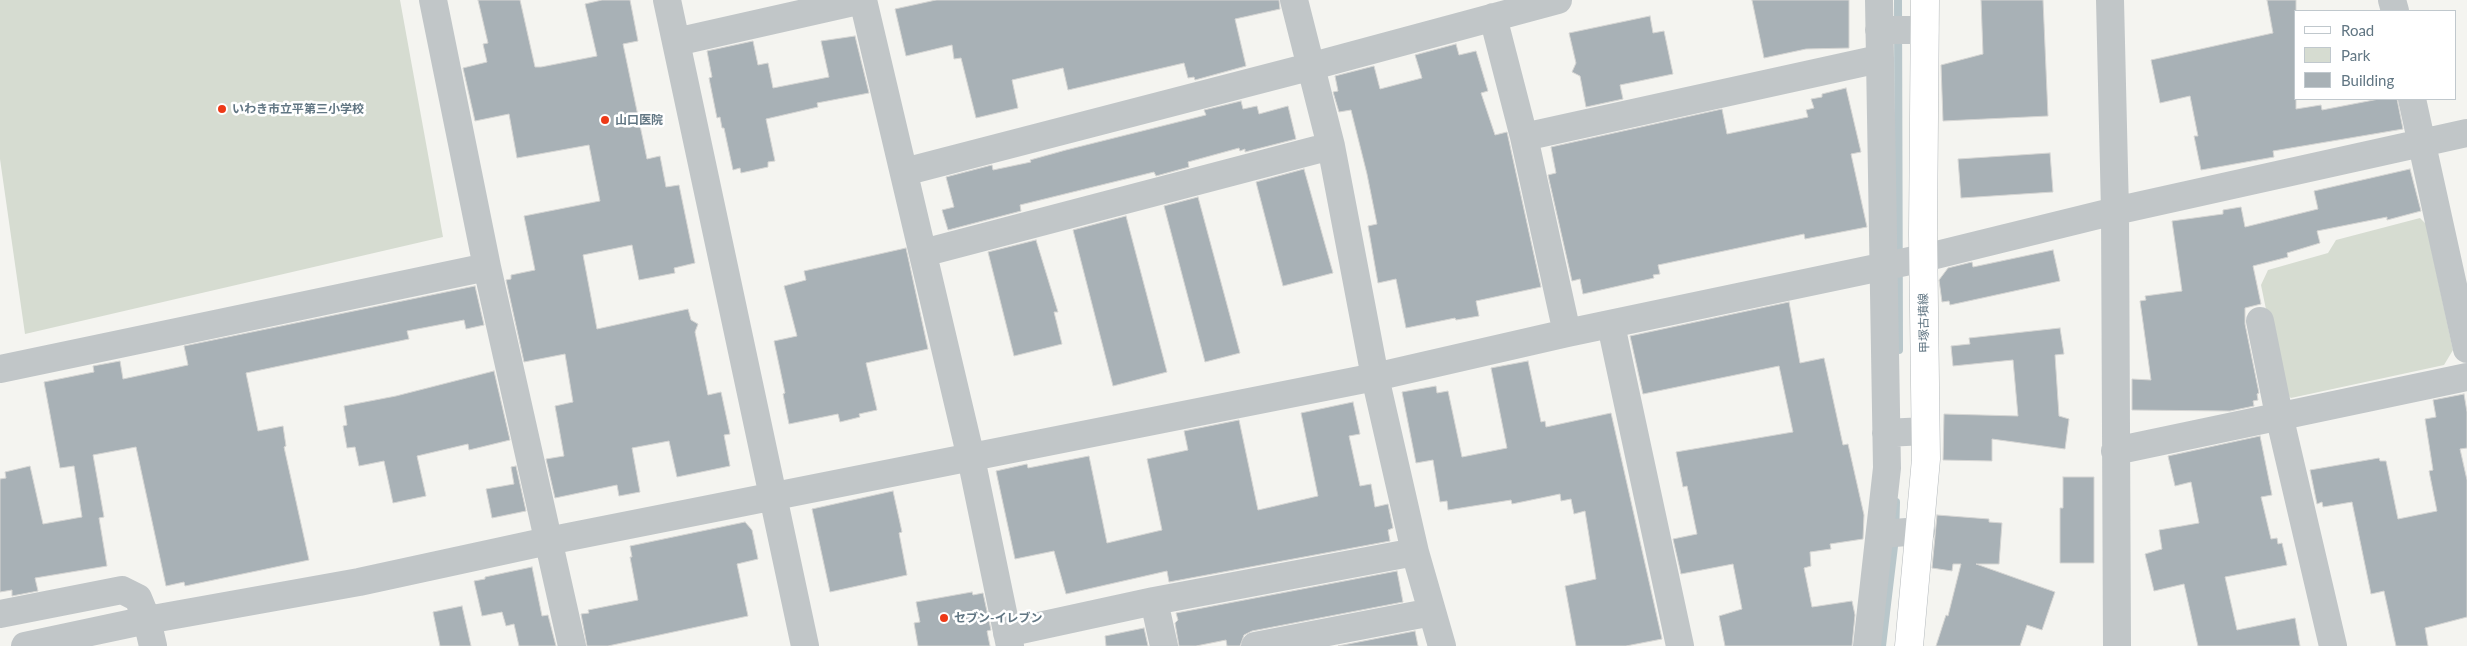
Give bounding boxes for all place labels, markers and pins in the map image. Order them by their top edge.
place label: いわき市立平第三小学校 [232,102,364,116]
marker: いわき市立平第三小学校 [216,103,228,115]
place label: 山口医院 [615,113,663,127]
marker: 山口医院 [599,114,611,126]
place label: セブン-イレブン [954,611,1042,625]
marker: セブン-イレブン [938,612,950,624]

